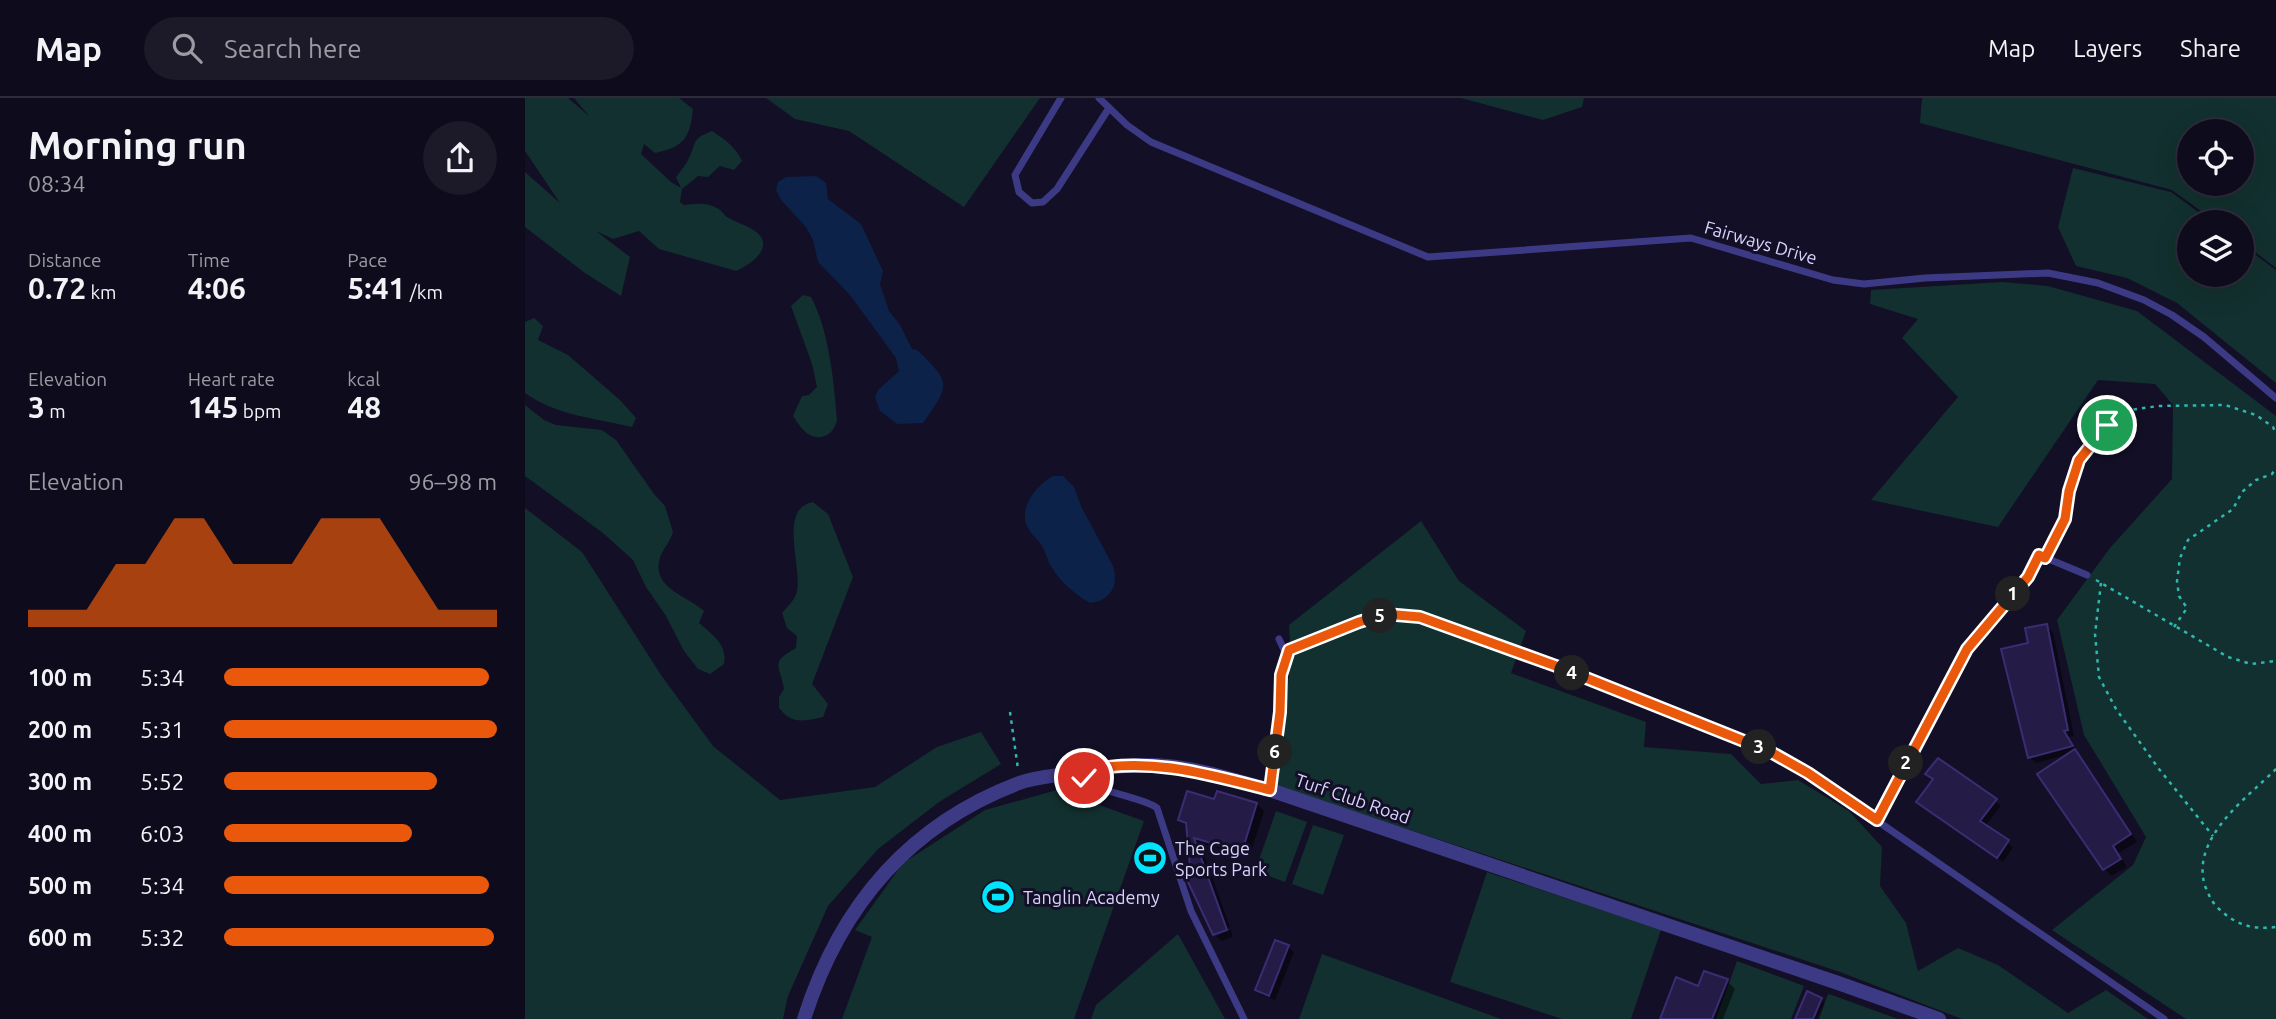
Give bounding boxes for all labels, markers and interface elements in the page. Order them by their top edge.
search box [144,17,634,80]
icon: search [168,29,206,67]
text: Map [35,30,102,67]
text: Search here [224,34,362,63]
text: Map [1988,35,2035,62]
text: Layers [2073,35,2142,62]
text: Share [2180,35,2241,62]
map controls [2177,119,2254,287]
button: locate [2177,119,2254,196]
button: share [423,121,497,195]
text: Morning run [28,124,247,166]
text: 08:34 [28,171,86,196]
button: layers [2177,210,2254,287]
street label: Fairways Drive [1703,216,1819,268]
text: Distance [28,249,102,271]
text: Time [188,249,230,271]
text: Pace [347,249,388,271]
text: 0.72 [28,271,86,305]
text: 4:06 [188,271,246,305]
text: 5:41 [347,271,405,305]
text: km [86,281,116,303]
text: /km [405,281,443,303]
text: Elevation [28,368,107,390]
text: Heart rate [188,368,275,390]
text: kcal [347,368,380,390]
text: 3 [28,390,45,424]
text: 145 [188,390,238,424]
text: 48 [347,390,381,424]
pin [2077,395,2137,455]
text: m [45,400,66,422]
text: bpm [238,400,281,422]
icon: arrive [2088,406,2126,444]
text: Elevation [28,469,124,494]
text: 96–98 m [409,469,497,494]
pin: 1 [1995,576,2031,612]
text: 1 [2007,582,2018,604]
pin: 5 [1363,598,1397,634]
text: 5 [1374,604,1385,626]
pin: 4 [1555,656,1589,690]
text: 4 [1566,661,1577,683]
text: 100 m [28,665,92,690]
text: 5:34 [140,665,185,690]
text: 200 m [28,717,92,742]
text: 5:31 [140,717,185,742]
pin: 3 [1741,730,1777,764]
pin: 6 [1257,734,1293,770]
text: 3 [1753,735,1764,757]
text: 6 [1269,740,1280,762]
pin: 2 [1889,746,1923,780]
pin [1054,748,1114,808]
text: 2 [1900,751,1911,773]
icon: check [1065,759,1103,797]
text: 300 m [28,769,92,794]
text: 5:52 [140,769,185,794]
street label: Turf Club Road [1293,769,1413,827]
text: 400 m [28,821,92,846]
text: 6:03 [140,821,185,846]
place label: The Cage Sports Park [1175,838,1267,879]
sports icon: The Cage Sports Park [1131,839,1169,877]
text: 500 m [28,873,92,898]
text: 5:34 [140,873,185,898]
sports icon: Tanglin Academy [979,878,1017,916]
place label: Tanglin Academy [1023,887,1160,907]
text: 600 m [28,925,92,950]
text: 5:32 [140,925,185,950]

